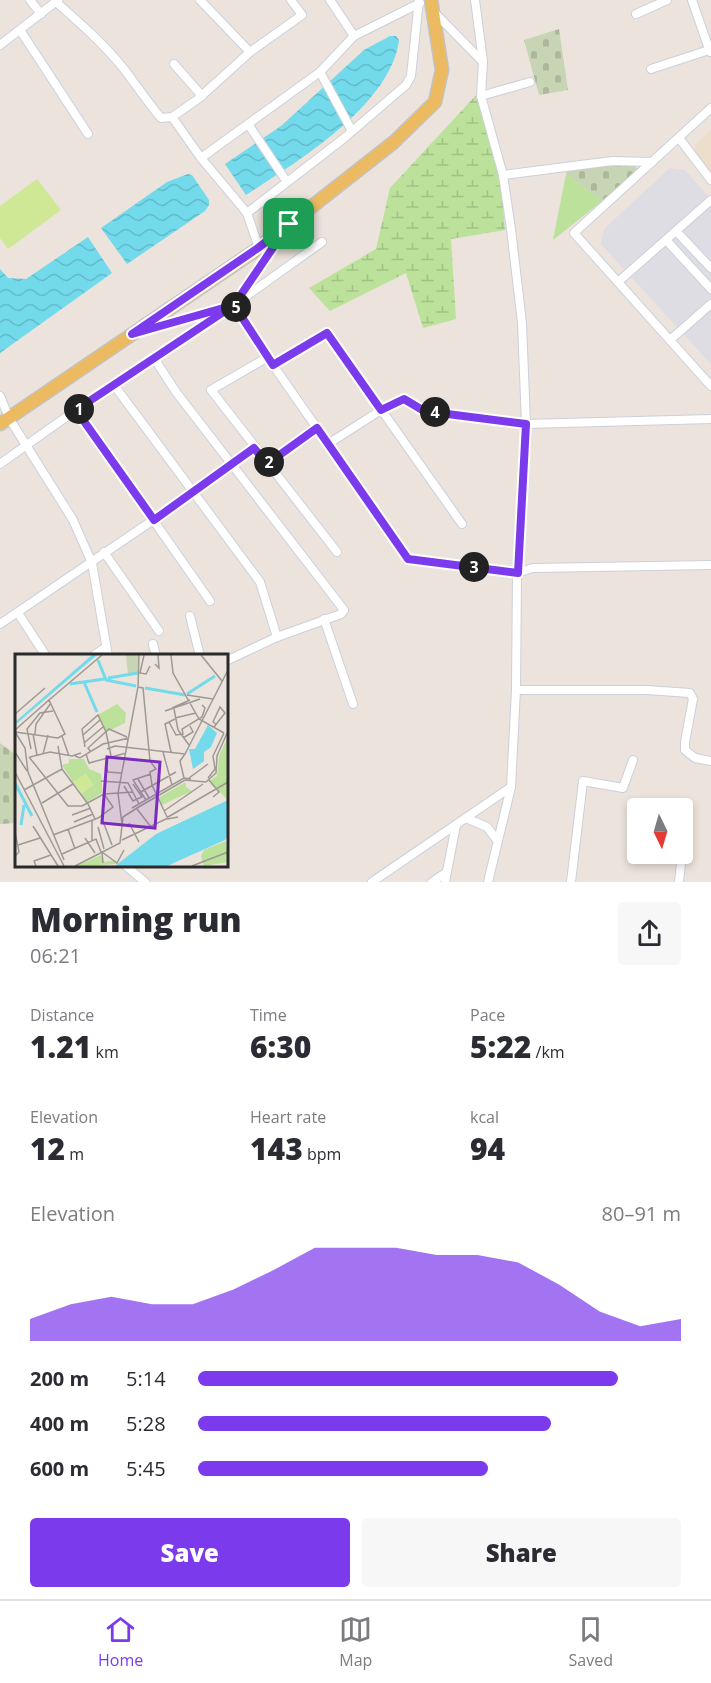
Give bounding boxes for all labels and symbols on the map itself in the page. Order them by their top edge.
pin [263,198,314,249]
pin: 5 [221,292,251,322]
pin: 1 [64,394,94,424]
pin: 4 [420,397,450,427]
pin: 2 [254,447,284,477]
pin: 3 [459,552,489,582]
inset map [15,654,228,867]
north arrow [627,798,693,864]

